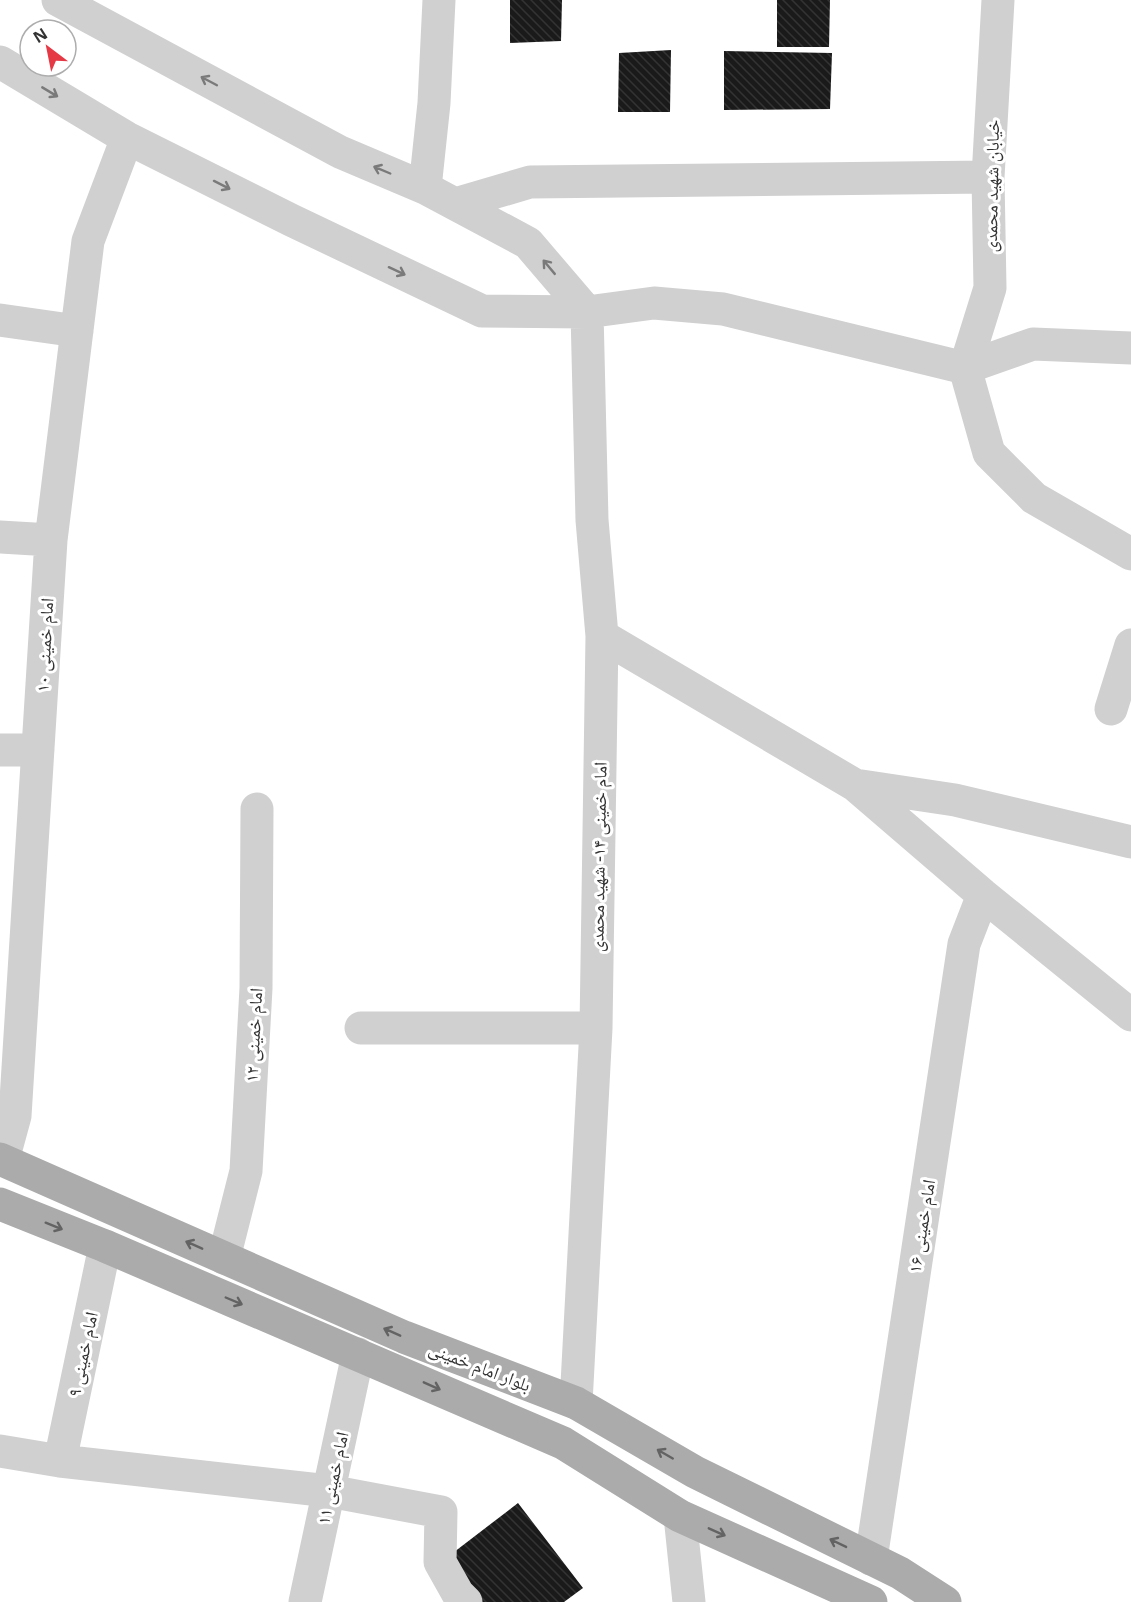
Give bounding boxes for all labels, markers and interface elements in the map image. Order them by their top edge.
north arrow [18,18,78,78]
text: N [29,23,51,48]
one-way arrow [200,74,218,86]
one-way arrow [41,86,58,98]
street label: خیابان شهید محمدی [978,119,1004,253]
one-way arrow [373,164,392,175]
one-way arrow [212,180,230,191]
one-way arrow [542,259,555,275]
one-way arrow [387,265,405,277]
street label: امام خمینی ۱۰ [30,597,59,693]
street label: امام خمینی ۱۴- شهید محمدی [584,762,613,952]
street label: امام خمینی ۱۲ [239,987,268,1083]
street label: امام خمینی ۱۶ [902,1178,941,1275]
one-way arrow [44,1221,63,1232]
one-way arrow [186,1239,204,1250]
one-way arrow [224,1296,243,1307]
street label: امام خمینی ۹ [61,1309,104,1399]
one-way arrow [383,1326,401,1338]
street label: بلوار امام خمینی [425,1336,534,1397]
one-way arrow [423,1381,441,1392]
street label: امام خمینی ۱۱ [310,1429,355,1527]
one-way arrow [657,1448,674,1460]
one-way arrow [708,1527,726,1539]
one-way arrow [830,1537,848,1548]

